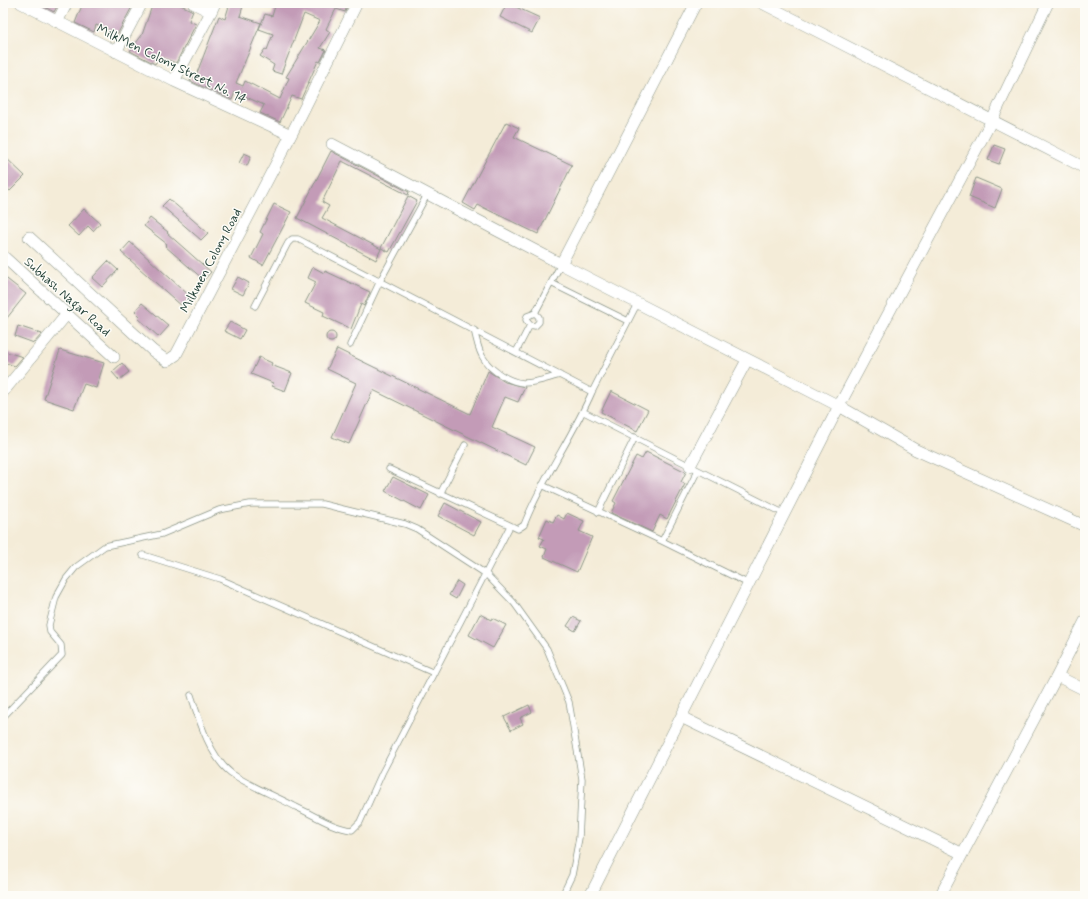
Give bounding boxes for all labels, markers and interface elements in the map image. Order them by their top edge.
street label: MilkMen Colony Street No. 14 [93,21,249,108]
street label: Milkmen Colony Road [177,206,246,316]
street label: Subhash Nagar Road [19,254,114,342]

